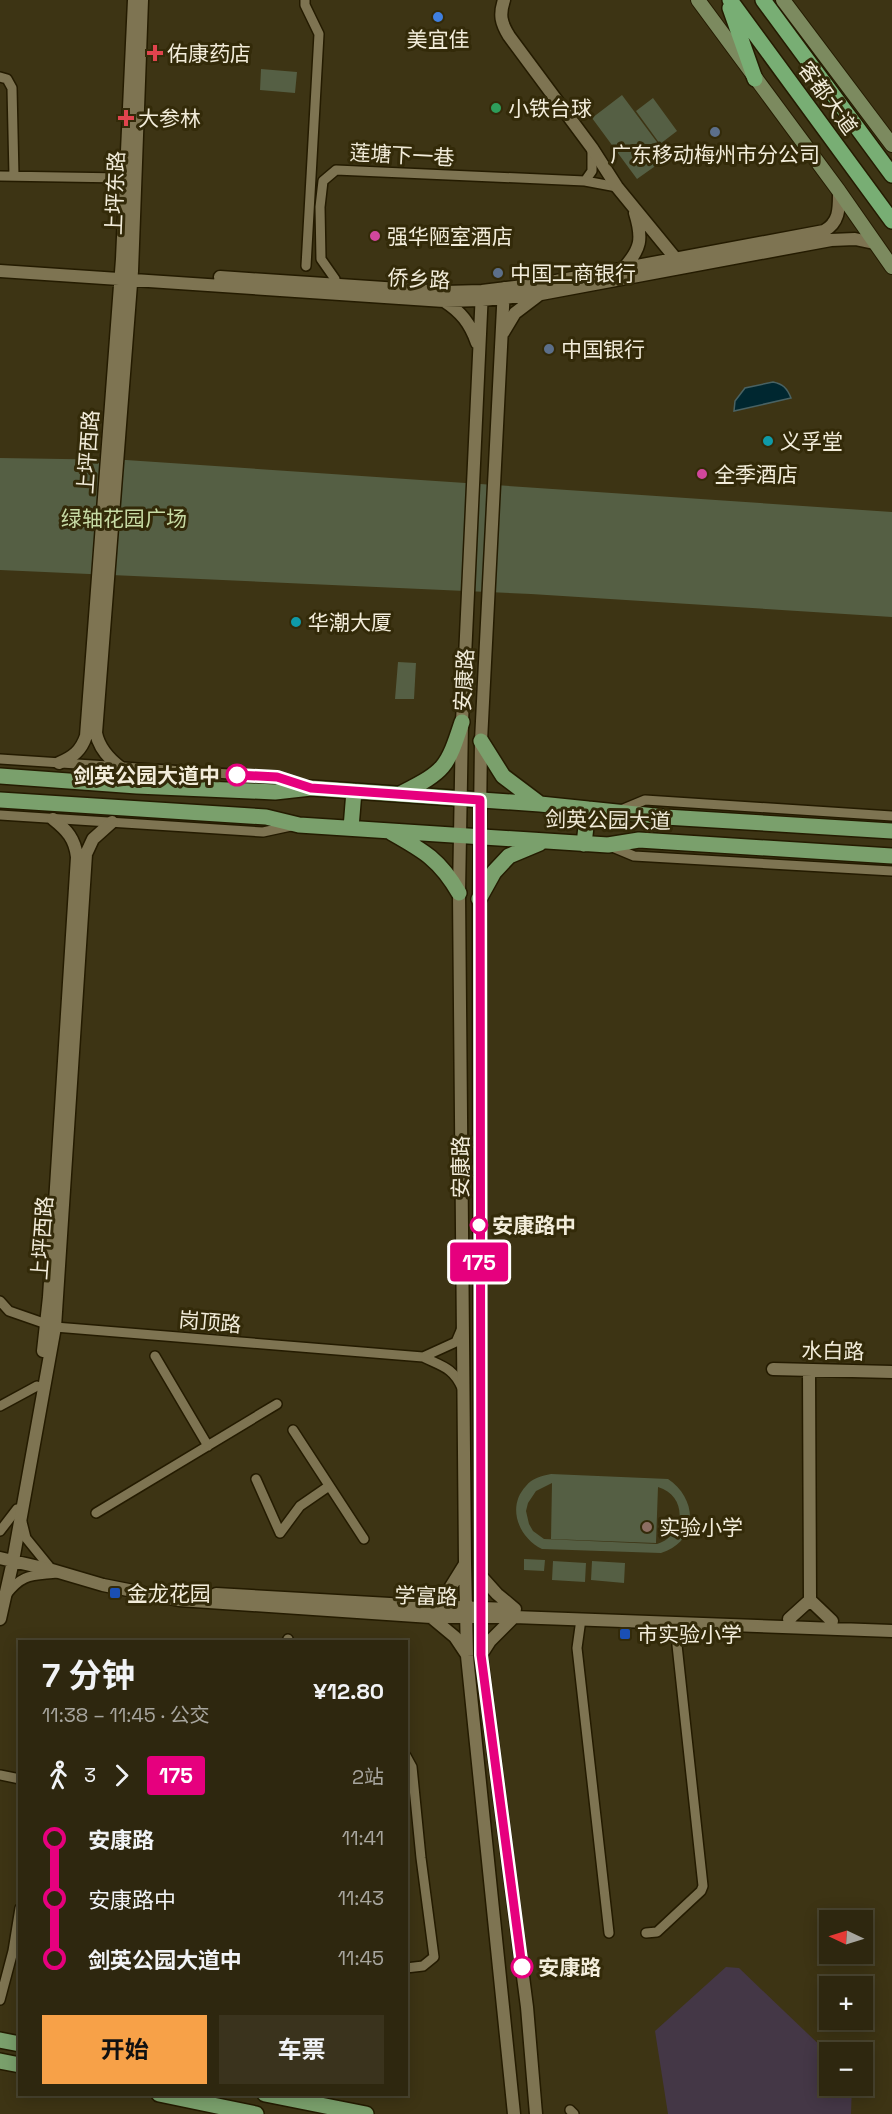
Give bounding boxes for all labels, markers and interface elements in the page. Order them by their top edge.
marker: 美宜佳 [431,10,445,24]
place label: 美宜佳 [407,26,470,53]
place label: 佑康药店 [167,40,251,67]
marker: 佑康药店 [148,46,162,60]
street label: 客都大道 [792,56,864,140]
place label: 小铁台球 [508,95,592,122]
marker: 小铁台球 [489,101,503,115]
place label: 大参林 [138,105,201,132]
marker: 大参林 [119,111,133,125]
marker: 广东移动梅州市分公司 [708,125,722,139]
street label: 莲塘下一巷 [349,139,455,171]
place label: 广东移动梅州市分公司 [610,141,820,168]
street label: 上坪东路 [100,151,130,235]
place label: 强华陋室酒店 [387,223,513,250]
marker: 强华陋室酒店 [368,229,382,243]
place label: 中国工商银行 [510,260,636,287]
street label: 侨乡路 [387,264,451,294]
marker: 中国工商银行 [491,266,505,280]
place label: 中国银行 [561,336,645,363]
marker: 中国银行 [542,342,556,356]
street label: 上坪西路 [72,409,104,495]
place label: 义孚堂 [780,428,843,455]
marker: 义孚堂 [761,434,775,448]
place label: 全季酒店 [714,461,798,488]
marker: 全季酒店 [695,467,709,481]
park label: 绿轴花园广场 [61,505,187,532]
place label: 华潮大厦 [308,609,392,636]
marker: 华潮大厦 [289,615,303,629]
street label: 安康路 [449,648,479,712]
place label: 剑英公园大道中 [73,762,220,789]
marker: 剑英公园大道中 [226,764,248,786]
street label: 剑英公园大道 [545,805,671,835]
street label: 安康路 [447,1136,474,1199]
street label: 上坪西路 [26,1195,58,1281]
place label: 安康路中 [492,1212,576,1239]
marker: 安康路中 [470,1216,488,1234]
line badge: 175 [444,1242,514,1282]
text: 175 [462,1249,496,1276]
street label: 岗顶路 [177,1306,243,1338]
street label: 水白路 [801,1337,865,1365]
place label: 实验小学 [659,1514,743,1541]
marker: 实验小学 [640,1520,654,1534]
place label: 金龙花园 [127,1580,211,1607]
street label: 学富路 [394,1581,458,1611]
marker: 金龙花园 [108,1586,122,1600]
place label: 市实验小学 [637,1621,742,1648]
marker: 市实验小学 [618,1627,632,1641]
text: 7 分钟 [42,1655,135,1697]
text: ¥12.80 [313,1677,384,1705]
text: 11:38 – 11:45 · 公交 [42,1702,210,1728]
icon: walk [42,1759,75,1792]
icon: forward [105,1759,138,1792]
text: 3 [84,1762,96,1788]
text: 175 [159,1762,193,1789]
text: 2站 [352,1764,384,1790]
text: 11:41 [342,1825,384,1851]
text: 安康路 [88,1826,154,1854]
text: 11:43 [338,1885,384,1911]
text: 安康路中 [88,1886,176,1914]
north arrow [819,1910,873,1964]
map controls [819,1910,873,2096]
text: 11:45 [338,1945,384,1971]
text: 剑英公园大道中 [88,1946,242,1974]
place label: 安康路 [538,1954,601,1981]
marker: 安康路 [511,1956,533,1978]
button: + [819,1976,873,2030]
button: 开始 [42,2015,207,2084]
button: 车票 [219,2015,384,2084]
button: − [819,2042,873,2096]

